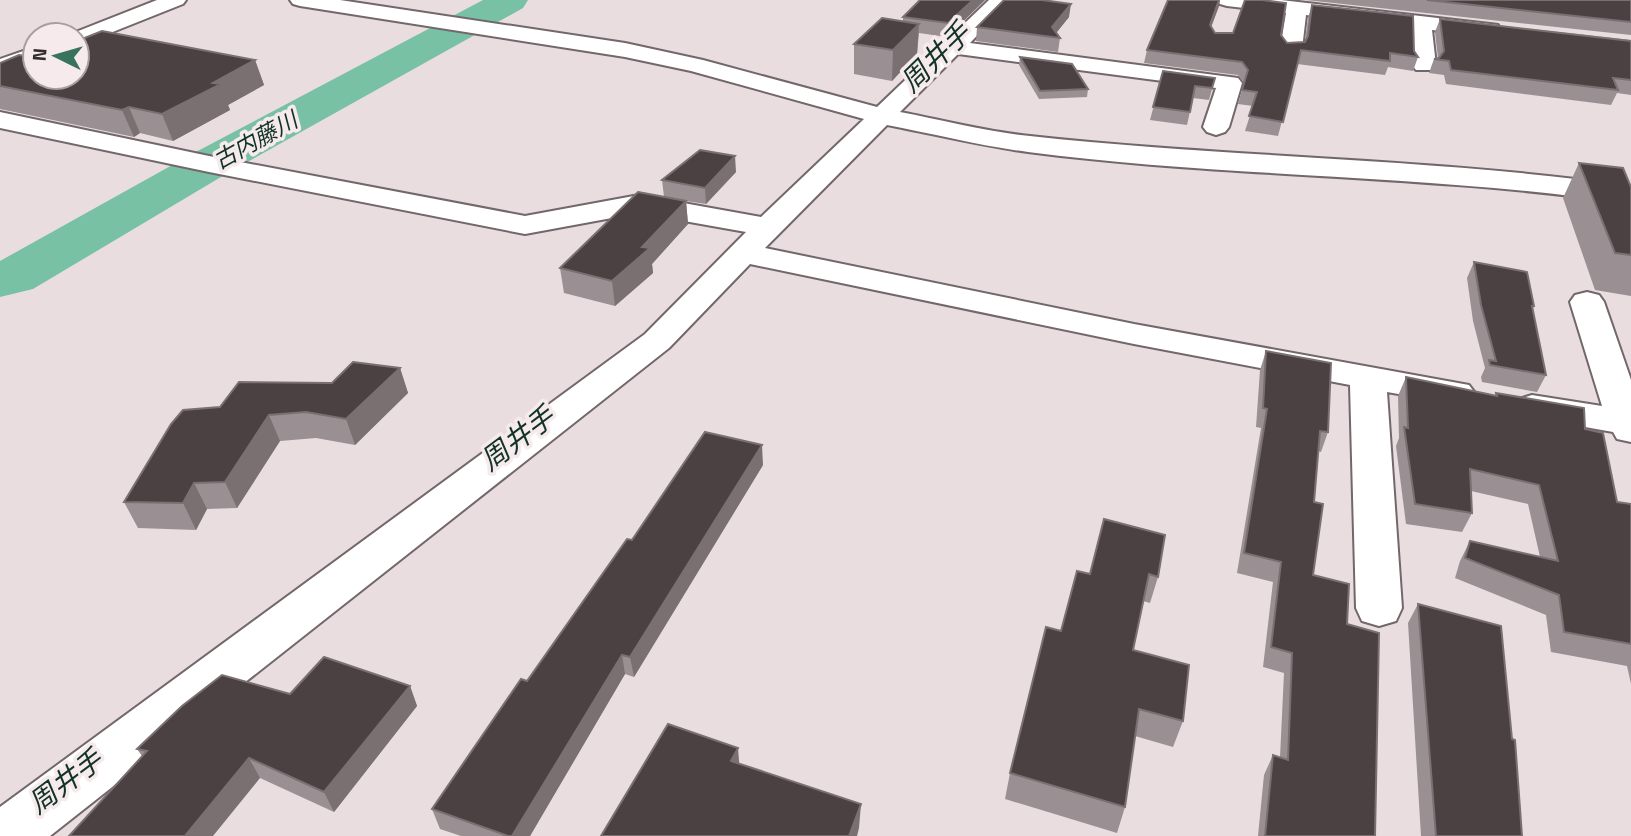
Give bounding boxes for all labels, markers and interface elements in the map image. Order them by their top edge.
water label: 周井手 [890,11,982,102]
north arrow [21,21,91,91]
text: N [24,47,54,62]
water label: 古内藤川 [206,101,306,178]
water label: 周井手 [471,394,565,480]
water label: 周井手 [19,737,113,823]

